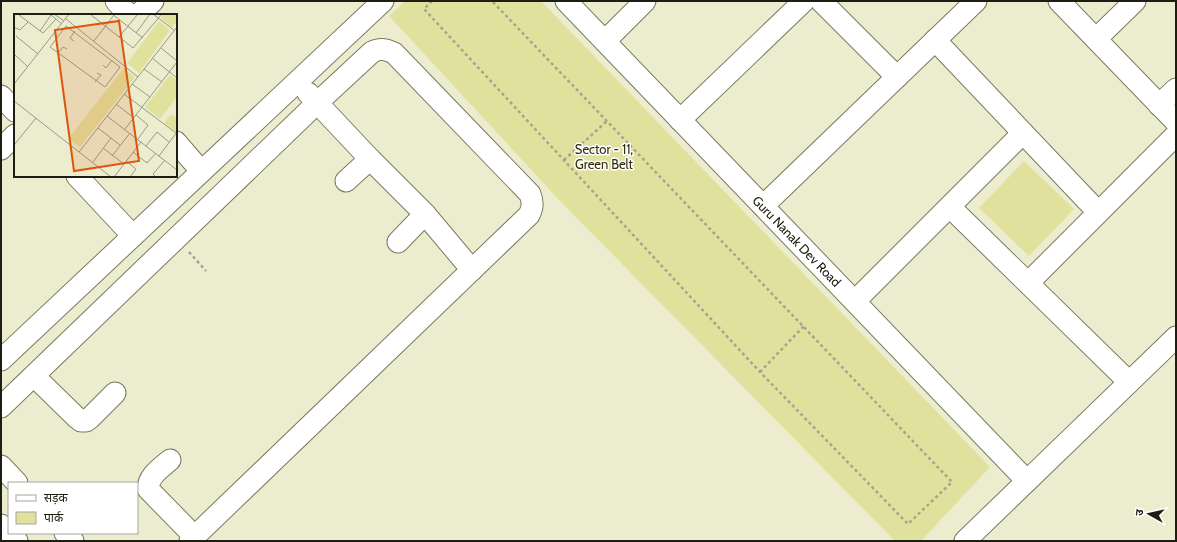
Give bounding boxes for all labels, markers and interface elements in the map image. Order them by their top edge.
inset map [14,14,177,177]
park label: Sector - 11, Green Belt [575,141,634,172]
street label: Guru Nanak Dev Road [749,192,845,290]
legend [8,482,138,534]
text: सड़क [44,490,69,505]
north arrow [1129,494,1169,534]
text: उ [1132,508,1147,517]
text: पार्क [44,510,64,525]

